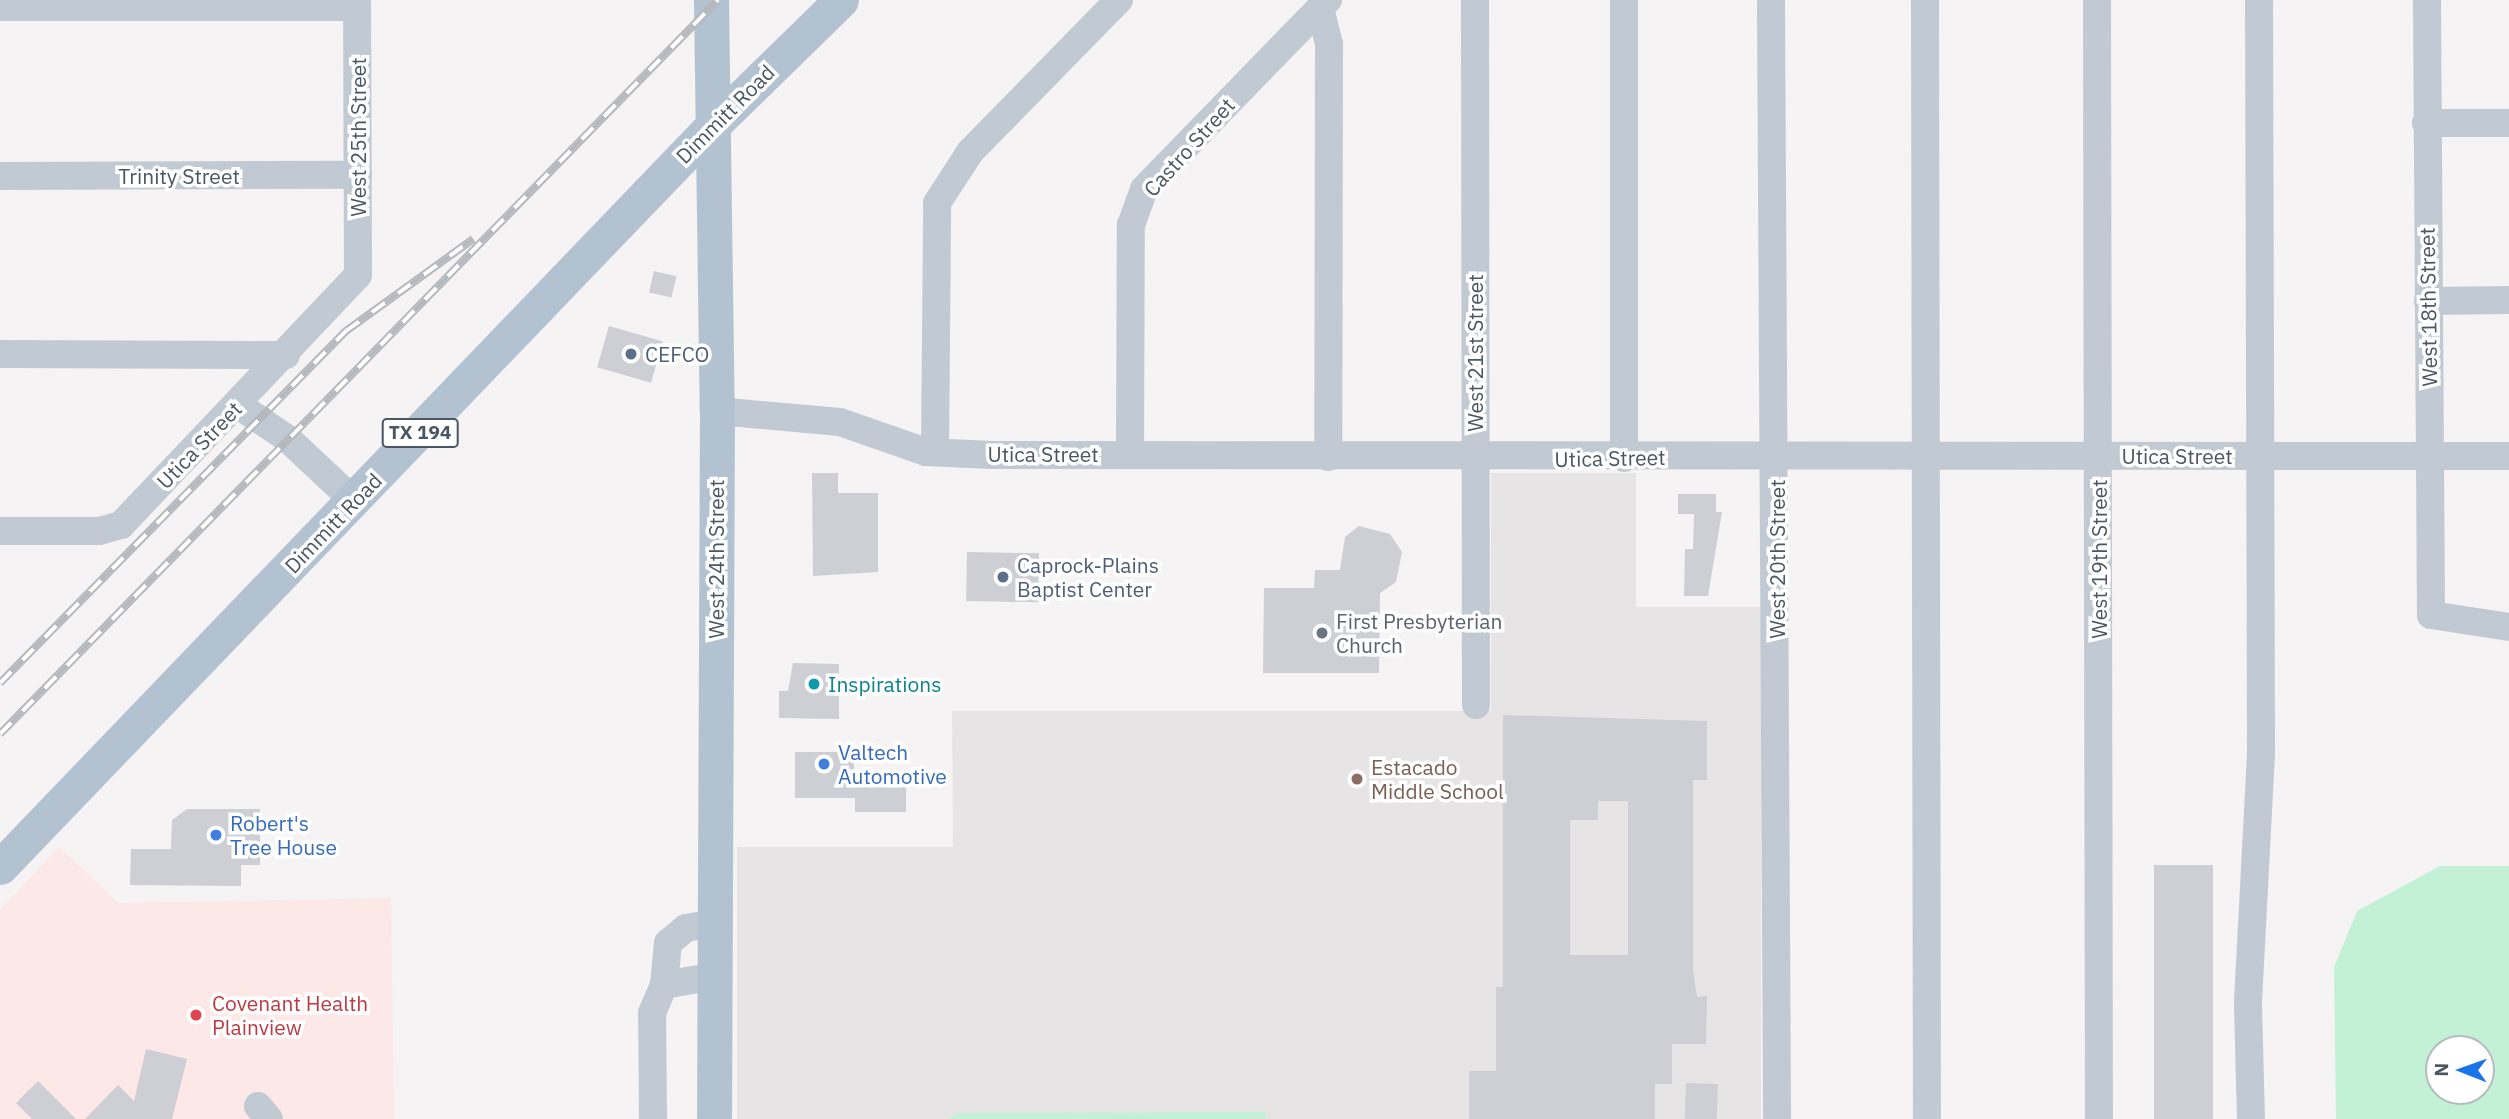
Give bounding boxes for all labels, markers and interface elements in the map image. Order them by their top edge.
street label: West 25th Street [345,57,371,217]
street label: Dimmitt Road [670,59,780,169]
street label: Castro Street [1138,93,1240,201]
street label: Trinity Street [118,163,240,189]
street label: West 18th Street [2414,227,2442,387]
street label: West 21st Street [1462,274,1488,432]
place label: CEFCO [645,341,709,367]
marker: CEFCO [623,346,639,362]
street label: Utica Street [151,396,247,494]
road number: TX 194 [382,418,458,448]
street label: Utica Street [987,441,1099,467]
street label: Utica Street [2121,443,2233,469]
street label: Utica Street [1554,444,1666,472]
street label: Dimmitt Road [279,468,387,578]
street label: West 24th Street [703,479,729,639]
street label: West 20th Street [1764,479,1790,639]
street label: West 19th Street [2086,479,2112,639]
place label: Caprock-Plains Baptist Center [1017,552,1159,602]
marker: Caprock-Plains Baptist Center [995,569,1011,585]
place label: First Presbyterian Church [1336,608,1502,658]
marker: First Presbyterian Church [1314,625,1330,641]
place label: Inspirations [828,671,941,697]
marker: Inspirations [806,676,822,692]
place label: Valtech Automotive [838,739,947,789]
place label: Estacado Middle School [1371,754,1504,804]
marker: Valtech Automotive [816,756,832,772]
marker: Estacado Middle School [1349,771,1365,787]
place label: Robert's Tree House [230,810,337,860]
marker: Robert's Tree House [208,827,224,843]
place label: Covenant Health Plainview [212,990,368,1040]
marker: Covenant Health Plainview [186,1005,206,1025]
north arrow [2425,1035,2495,1105]
text: N [2429,1063,2453,1077]

